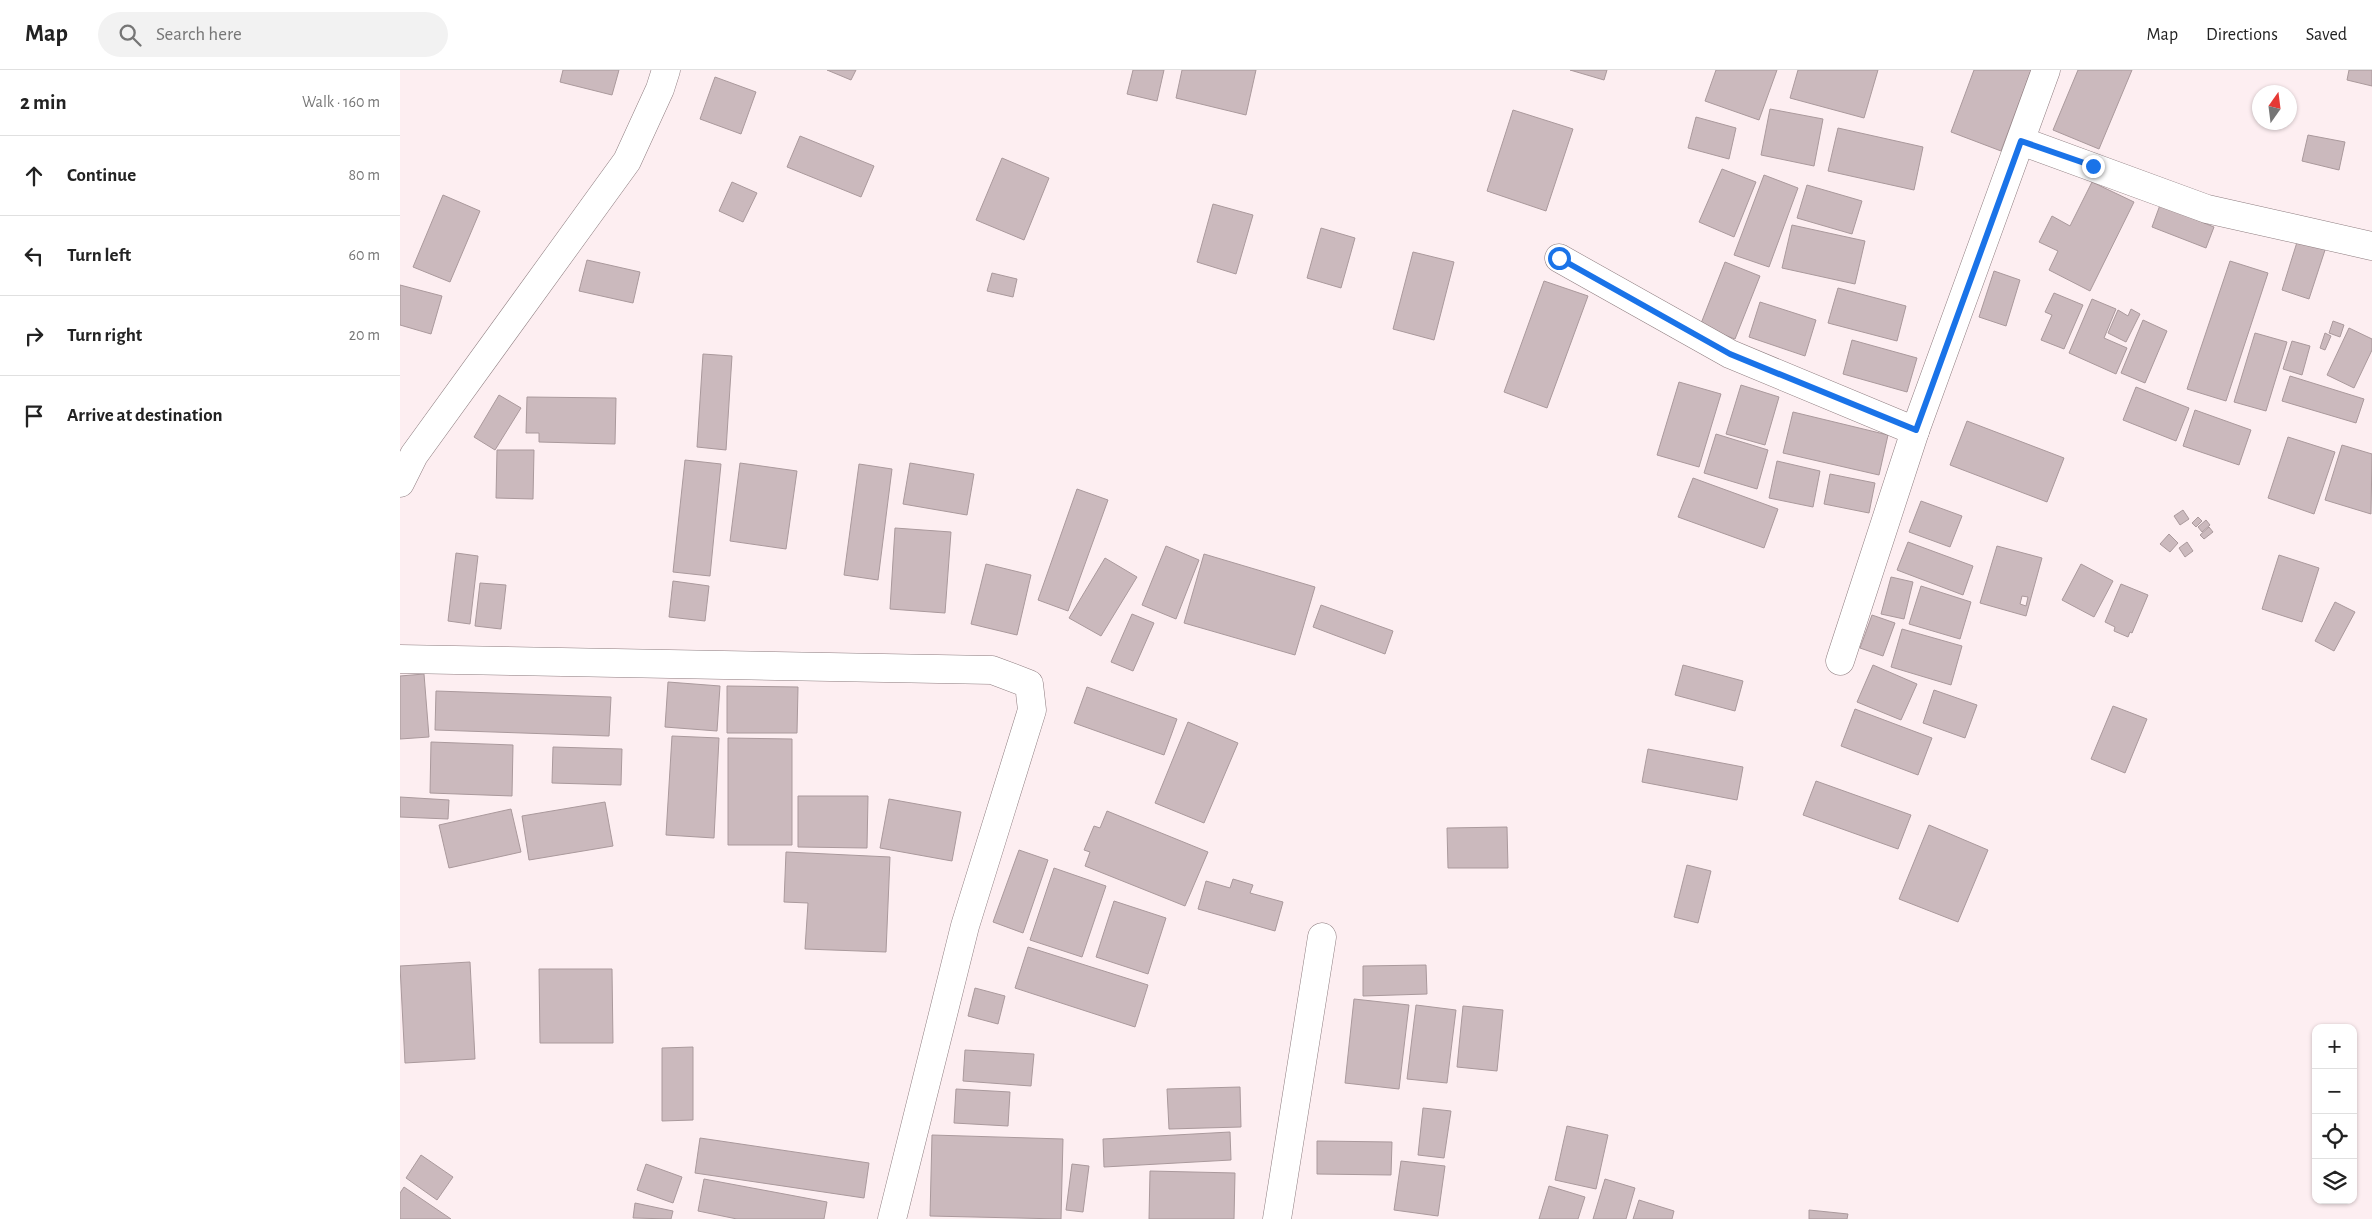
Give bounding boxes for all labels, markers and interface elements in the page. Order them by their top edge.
search box [98,12,448,57]
icon: search [116,21,144,49]
text: Map [25,22,68,46]
text: Search here [156,25,242,44]
text: Map [2147,26,2178,44]
text: Directions [2206,26,2278,44]
text: Saved [2306,26,2347,44]
north arrow [2252,85,2297,130]
text: 2 min [20,92,67,113]
text: Walk · 160 m [302,94,380,110]
route end [2082,155,2105,178]
icon: ahead [20,162,48,190]
text: Continue [67,166,136,185]
text: 80 m [349,167,380,183]
icon: left [20,242,48,270]
text: Turn left [67,246,131,265]
text: 60 m [349,247,380,263]
route start [1548,247,1571,270]
icon: right [20,322,48,350]
text: Turn right [67,326,142,345]
text: 20 m [349,327,380,343]
icon: arrive [20,402,48,430]
text: Arrive at destination [67,406,223,425]
map controls [2312,1024,2357,1204]
button: + [2312,1024,2357,1069]
button: − [2312,1069,2357,1114]
button: locate [2312,1114,2357,1159]
button: layers [2312,1159,2357,1204]

